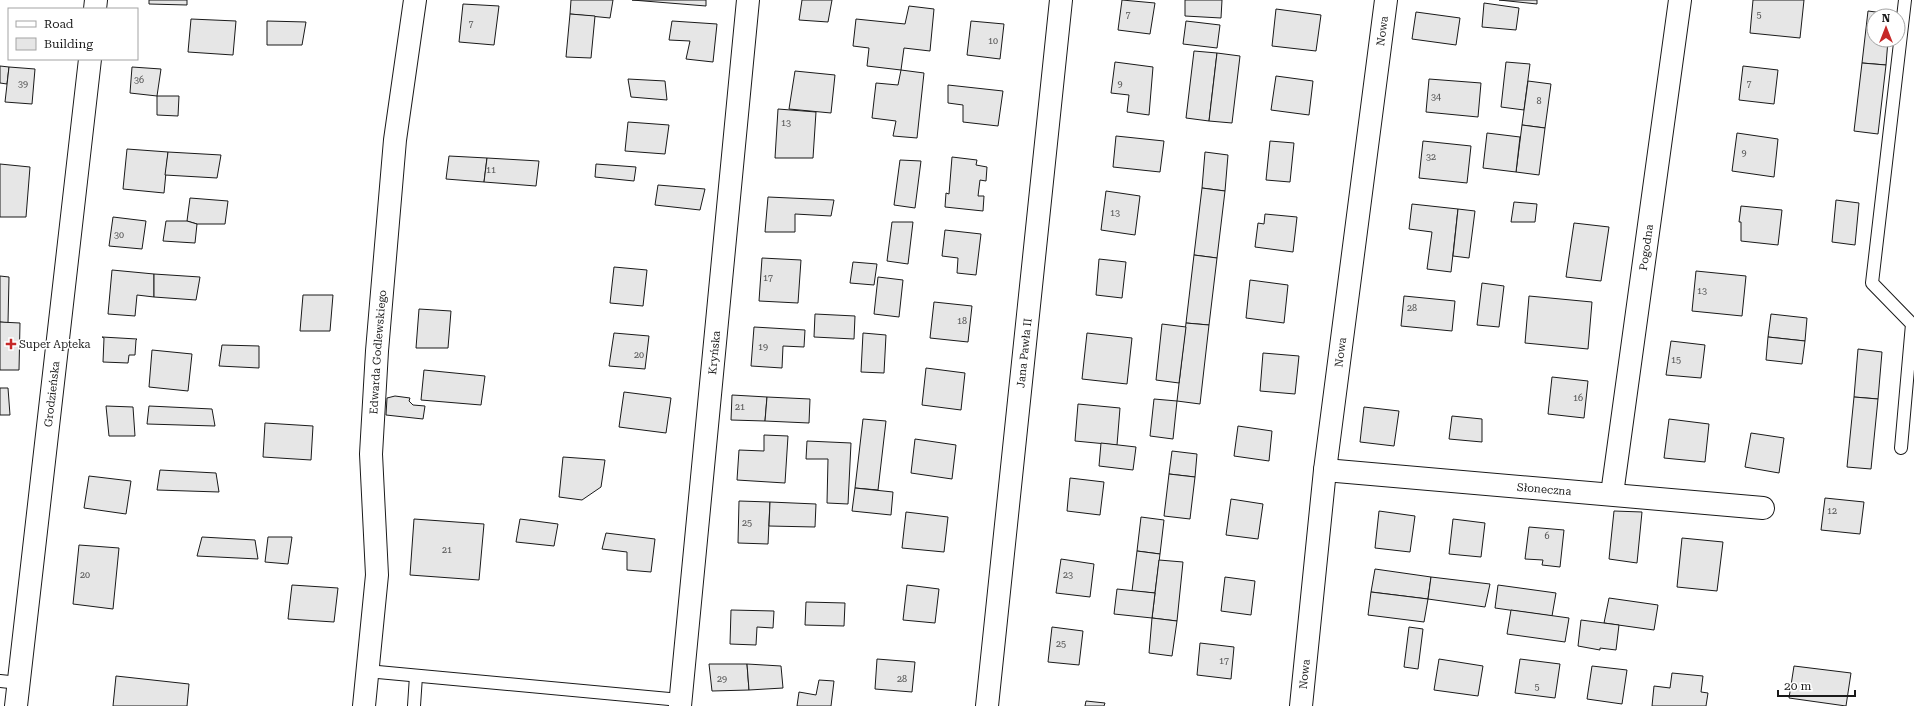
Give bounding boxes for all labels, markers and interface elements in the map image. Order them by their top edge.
legend [8,8,138,60]
north arrow [1866,8,1906,48]
house number: 7 [1125,10,1131,20]
house number: 5 [1756,10,1762,20]
text: N [1882,12,1891,25]
street label: Nowa [1374,15,1391,47]
text: Road [44,17,74,31]
house number: 7 [468,19,474,29]
house number: 10 [988,36,998,46]
text: Building [44,37,93,51]
house number: 36 [134,75,144,85]
house number: 39 [18,79,28,89]
house number: 9 [1117,79,1123,89]
house number: 7 [1746,79,1752,89]
house number: 34 [1431,92,1441,102]
house number: 8 [1536,96,1542,106]
house number: 13 [781,118,791,128]
house number: 9 [1741,148,1747,158]
house number: 32 [1426,152,1436,162]
house number: 11 [486,165,496,175]
house number: 13 [1110,208,1120,218]
street label: Pogodna [1637,223,1656,271]
house number: 30 [114,230,124,240]
house number: 17 [763,273,773,283]
house number: 13 [1697,286,1707,296]
street label: Edwarda Godlewskiego [367,289,389,415]
house number: 28 [1407,303,1417,313]
house number: 18 [957,316,967,326]
street label: Jana Pawła II [1014,318,1035,388]
street label: Kryńska [706,330,723,375]
street label: Nowa [1332,336,1349,368]
place label: Super Apteka [19,338,91,351]
marker: Super Apteka [6,339,16,349]
house number: 19 [758,342,768,352]
house number: 20 [634,350,644,360]
house number: 15 [1671,355,1681,365]
street label: Grodzieńska [42,360,62,428]
house number: 16 [1573,393,1583,403]
house number: 21 [735,402,745,412]
street label: Słoneczna [1516,481,1572,498]
house number: 12 [1827,506,1837,516]
house number: 25 [742,518,752,528]
house number: 6 [1544,531,1550,541]
house number: 21 [442,545,452,555]
house number: 20 [80,570,90,580]
house number: 23 [1063,570,1073,580]
house number: 25 [1056,639,1066,649]
house number: 17 [1219,656,1229,666]
street label: Nowa [1297,659,1313,690]
scale bar [1778,672,1855,698]
house number: 29 [717,674,727,684]
house number: 28 [897,674,907,684]
text: 20 m [1784,679,1811,693]
house number: 5 [1534,682,1540,692]

